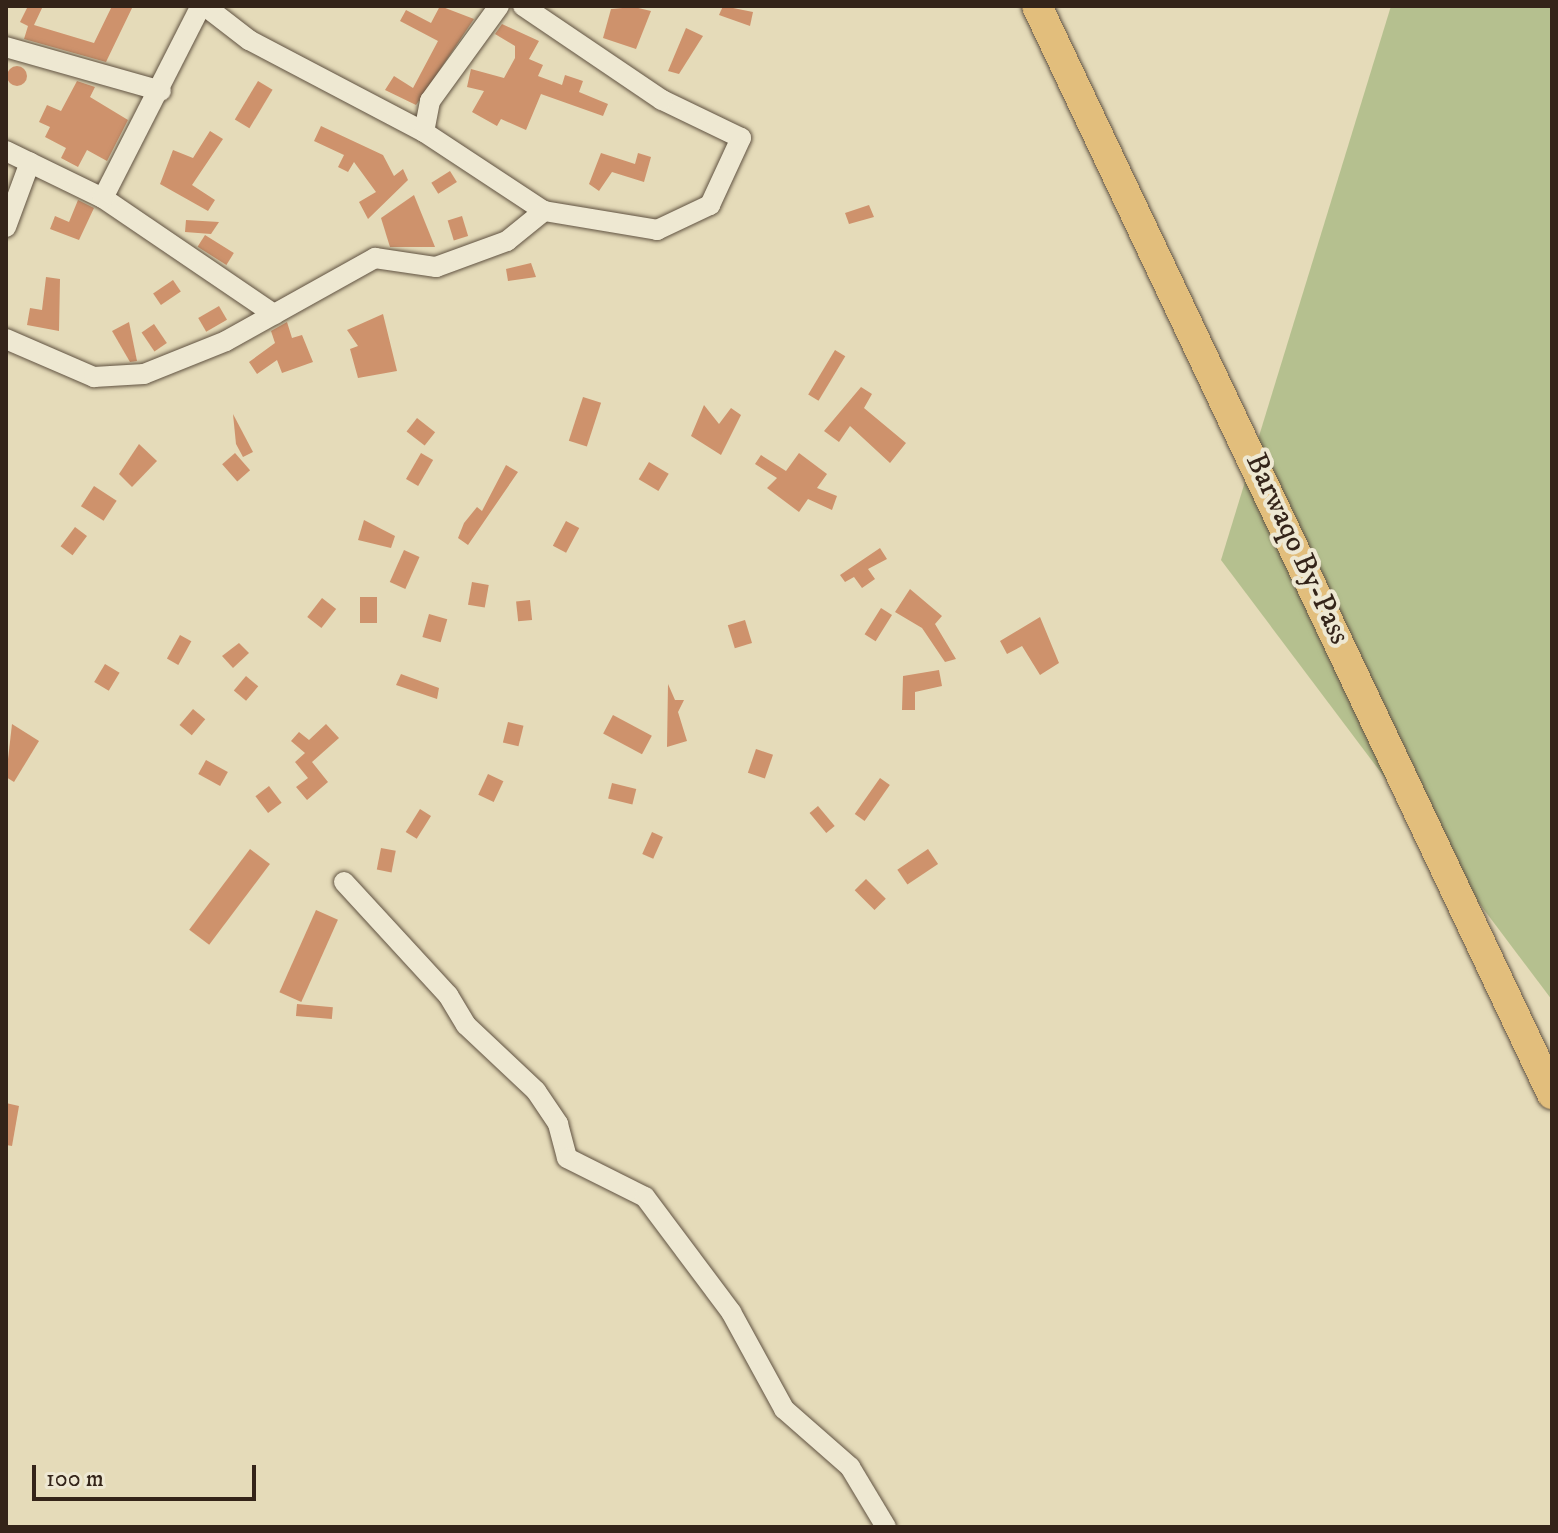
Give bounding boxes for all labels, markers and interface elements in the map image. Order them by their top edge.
street label: Barwaqo By-Pass [1237,448,1357,650]
scale bar [36,1449,260,1499]
text: 100 m [46,1464,104,1494]

